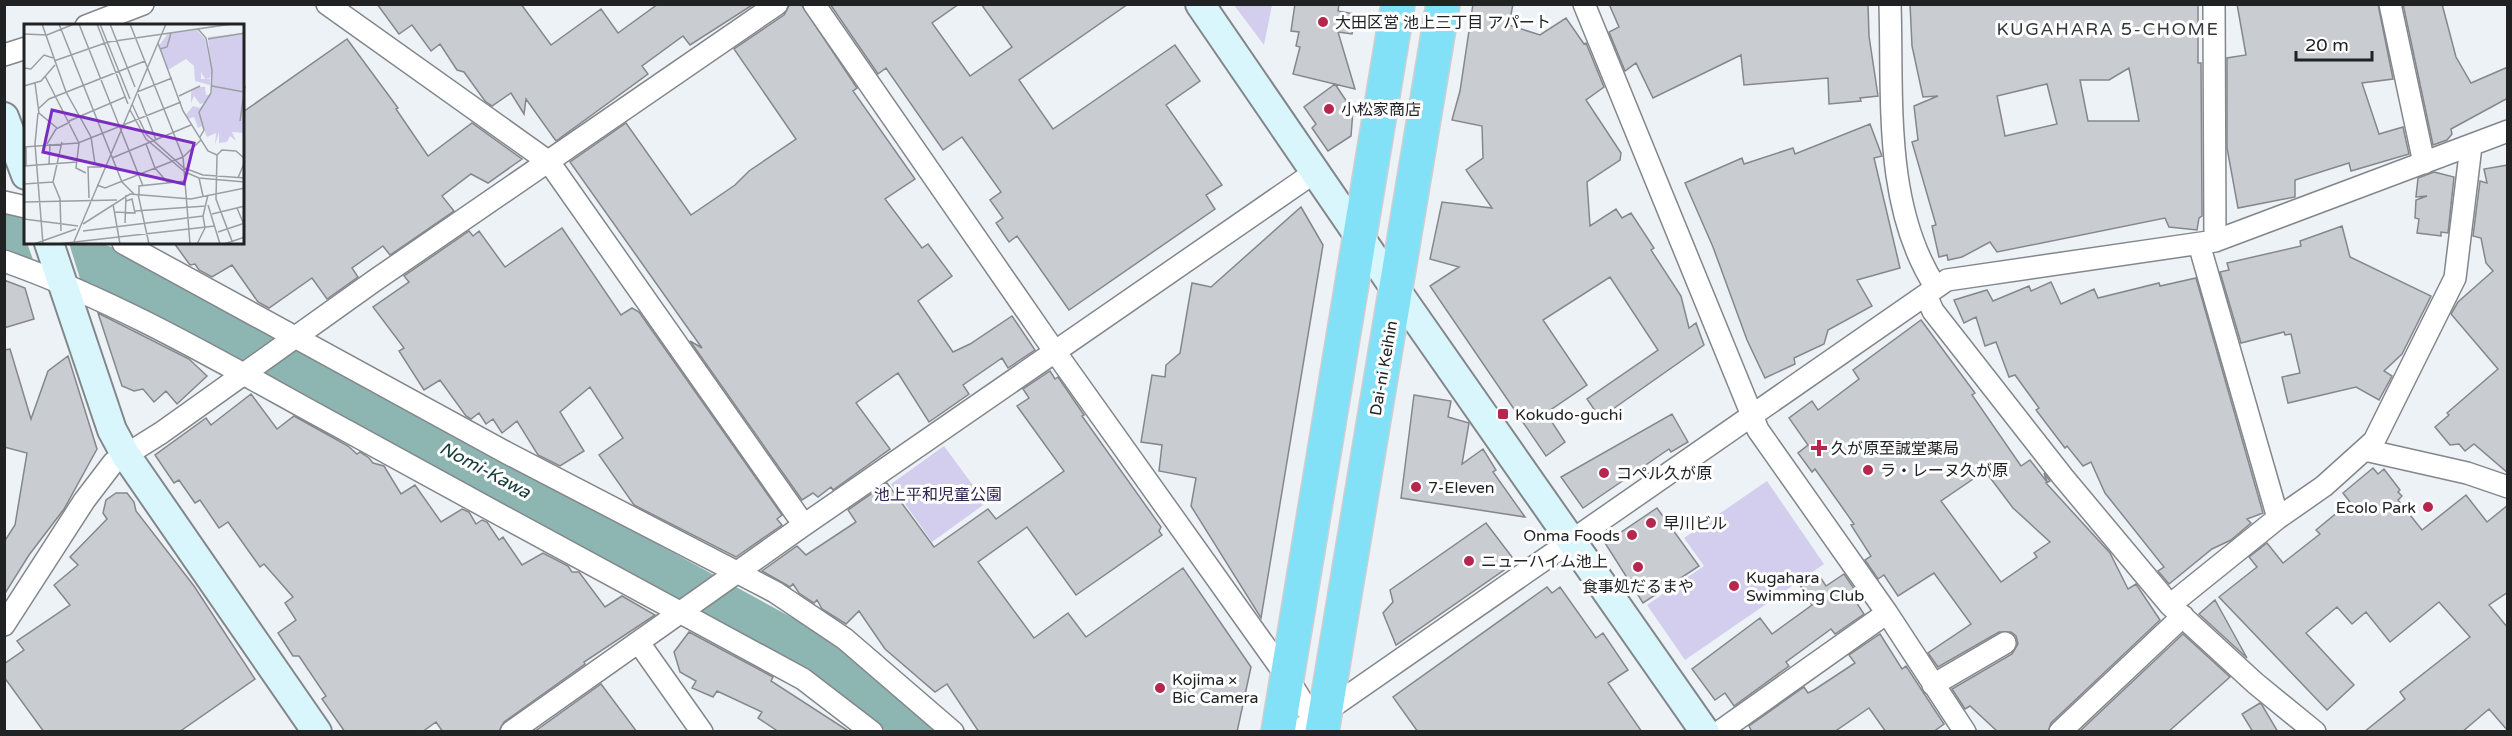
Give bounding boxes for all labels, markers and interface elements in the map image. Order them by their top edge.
place label: 大田区営 池上三丁目 アパート [1335,13,1551,33]
marker: 大田区営 池上三丁目 アパート [1316,15,1330,29]
district label: KUGAHARA 5-CHOME [1997,18,2219,40]
inset map [24,24,244,244]
scale bar [2296,24,2372,62]
text: 20 m [2305,34,2349,56]
place label: 小松家商店 [1341,100,1421,120]
marker: 小松家商店 [1322,102,1336,116]
street label: Dai-ni Keihin [1366,319,1402,417]
place label: Kokudo-guchi [1515,405,1622,425]
marker: Kokudo-guchi [1496,407,1510,421]
water label: Nomi-Kawa [436,437,535,504]
place label: 久が原至誠堂薬局 [1831,439,1959,459]
marker: 久が原至誠堂薬局 [1812,441,1826,455]
place label: ラ・レーヌ久が原 [1880,461,2008,481]
marker: ラ・レーヌ久が原 [1861,463,1875,477]
place label: コペル久が原 [1616,464,1712,484]
marker: コペル久が原 [1597,466,1611,480]
place label: 7-Eleven [1428,478,1495,498]
marker: 7-Eleven [1409,480,1423,494]
park label: 池上平和児童公園 [874,485,1002,505]
place label: Ecolo Park [2336,498,2416,518]
marker: Ecolo Park [2421,500,2435,514]
place label: 早川ビル [1663,514,1727,534]
marker: 早川ビル [1644,516,1658,530]
place label: Onma Foods [1523,526,1620,546]
marker: Onma Foods [1625,528,1639,542]
place label: ニューハイム池上 [1481,552,1608,572]
marker: ニューハイム池上 [1462,554,1476,568]
marker: 食事処だるまや [1631,560,1645,574]
place label: Kugahara Swimming Club [1746,568,1864,606]
place label: 食事処だるまや [1582,577,1694,597]
marker: Kugahara Swimming Club [1727,579,1741,593]
place label: Kojima × Bic Camera [1172,670,1259,708]
marker: Kojima × Bic Camera [1153,681,1167,695]

